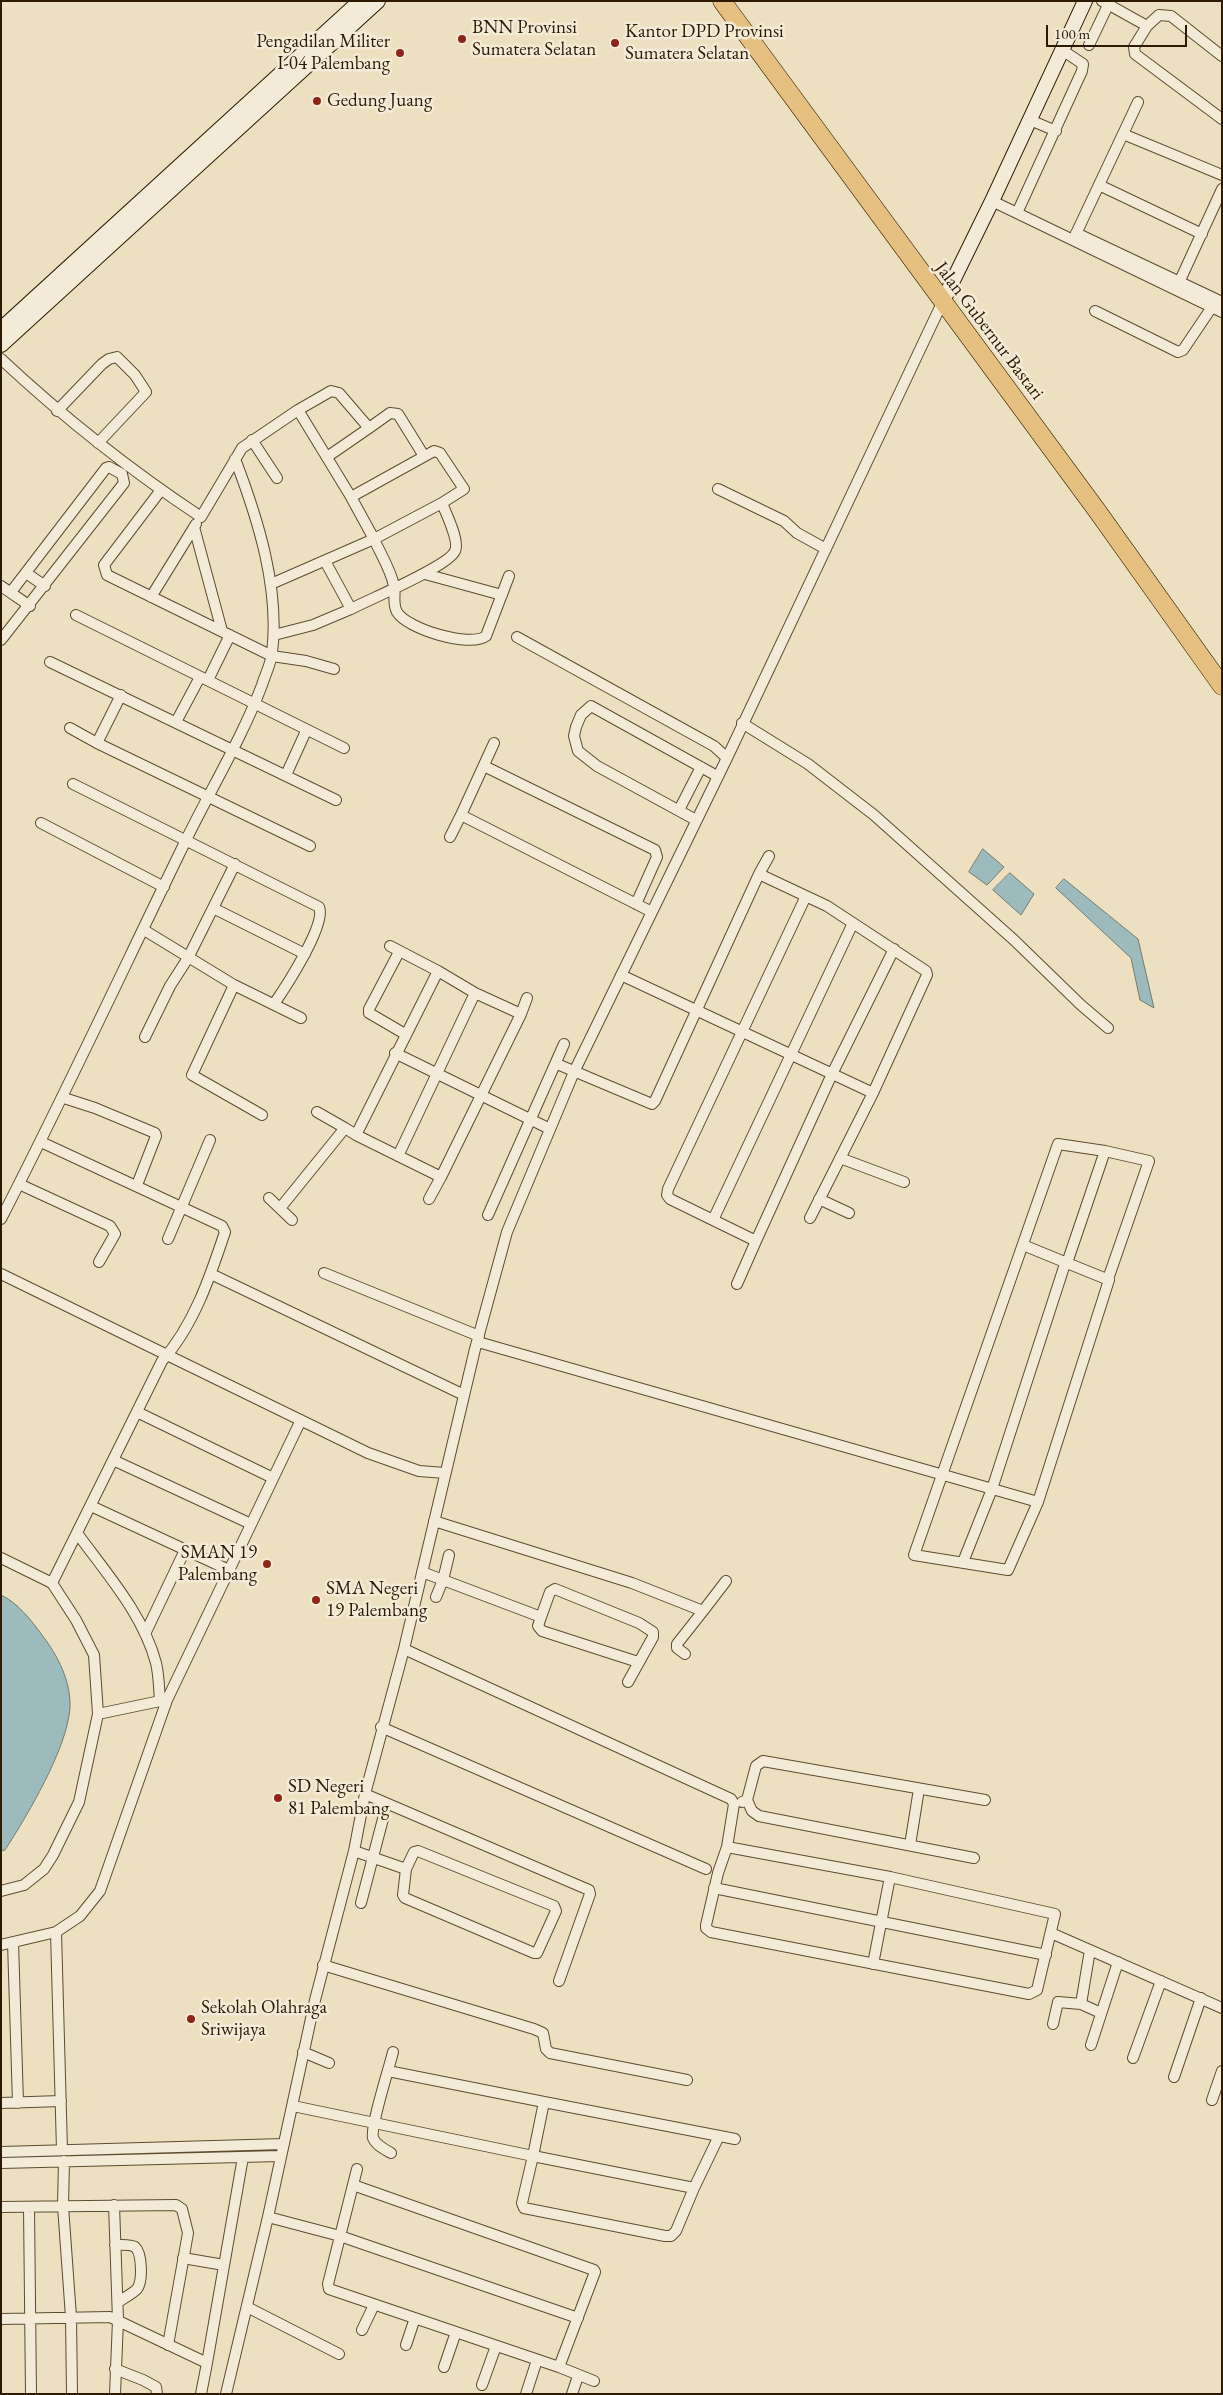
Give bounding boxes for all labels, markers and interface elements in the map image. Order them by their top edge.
scale bar [1048,15,1189,47]
place label: BNN Provinsi Sumatera Selatan [472,17,596,61]
place label: Kantor DPD Provinsi Sumatera Selatan [625,21,784,65]
text: 100 m [1054,24,1090,43]
place label: Pengadilan Militer I-04 Palembang [256,31,390,75]
marker: BNN Provinsi Sumatera Selatan [456,33,468,45]
marker: Kantor DPD Provinsi Sumatera Selatan [609,37,621,49]
marker: Pengadilan Militer I-04 Palembang [394,47,406,59]
place label: Gedung Juang [327,90,432,112]
marker: Gedung Juang [311,95,323,107]
street label: Jalan Gubernur Bastari [930,257,1048,405]
place label: SMAN 19 Palembang [178,1542,257,1586]
marker: SMAN 19 Palembang [261,1558,273,1570]
place label: SMA Negeri 19 Palembang [326,1578,427,1622]
marker: SMA Negeri 19 Palembang [310,1594,322,1606]
place label: SD Negeri 81 Palembang [288,1776,389,1820]
marker: SD Negeri 81 Palembang [272,1792,284,1804]
place label: Sekolah Olahraga Sriwijaya [201,1997,327,2041]
marker: Sekolah Olahraga Sriwijaya [185,2013,197,2025]

